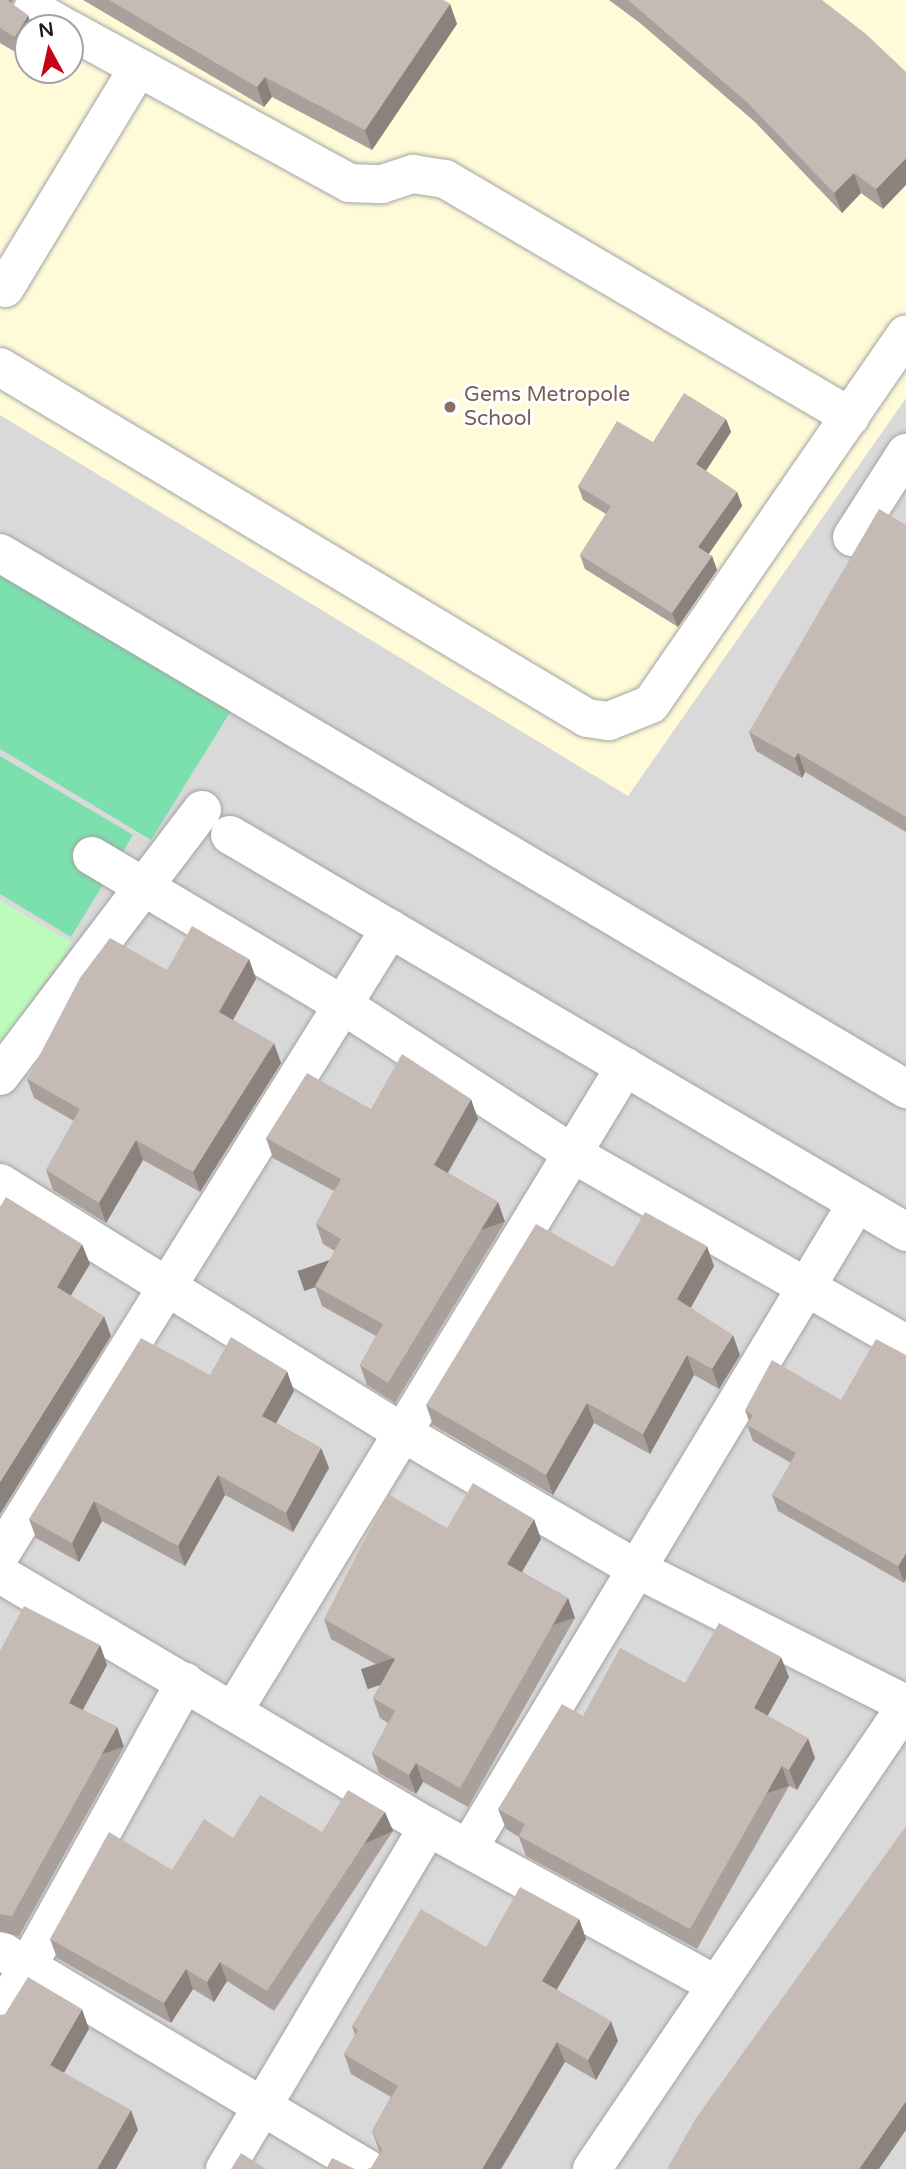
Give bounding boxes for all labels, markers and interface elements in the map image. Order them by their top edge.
north arrow [14,14,84,84]
text: N [37,18,55,42]
place label: Gems Metropole School [464,382,630,432]
marker: Gems Metropole School [442,399,458,415]

